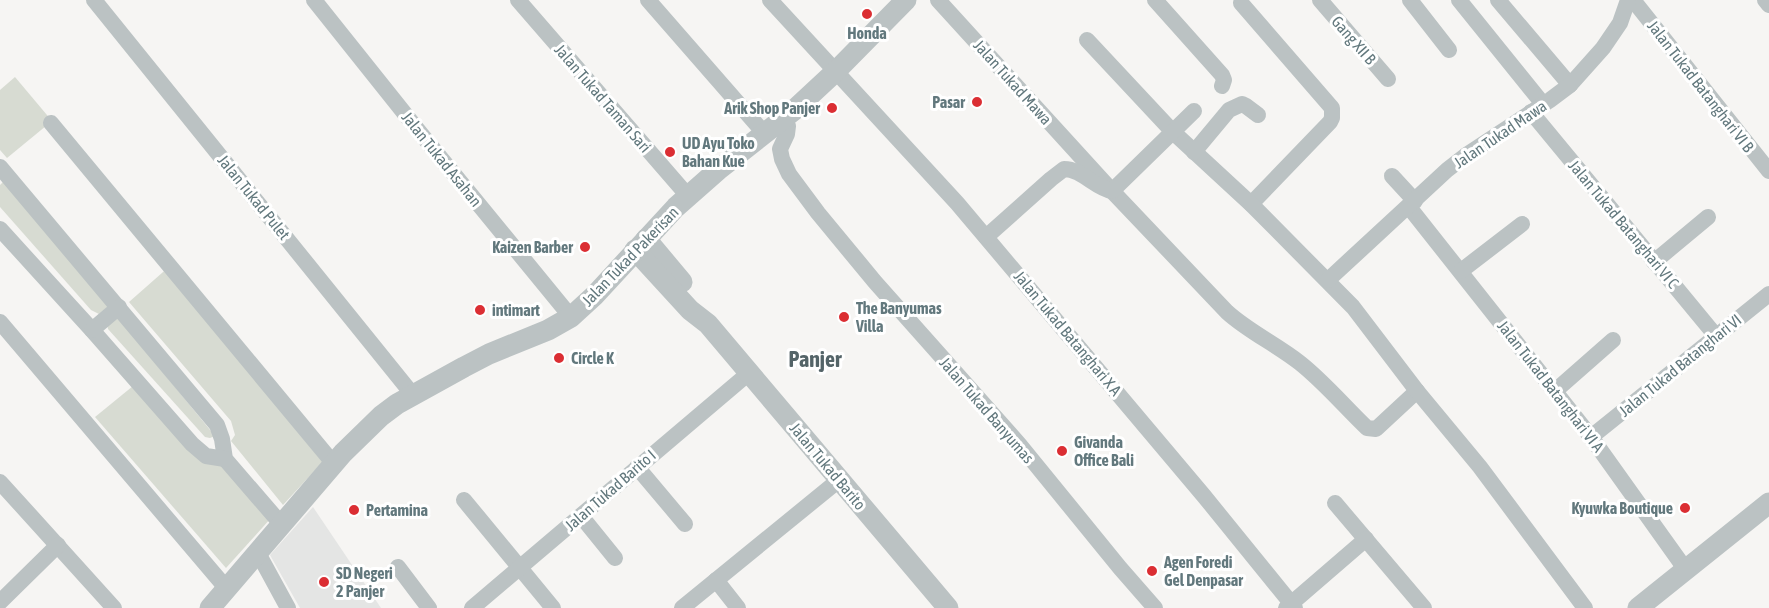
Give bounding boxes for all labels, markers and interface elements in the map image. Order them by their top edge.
marker: Honda [860,7,874,21]
street label: Gang XII B [1327,12,1380,69]
street label: Jalan Tukad Batanghari VI B [1643,17,1758,156]
place label: Honda [847,24,887,42]
street label: Jalan Tukad Mawa [970,36,1056,128]
street label: Jalan Tukad Taman Sari [551,40,655,156]
place label: Pasar [932,93,965,111]
marker: Pasar [970,95,984,109]
street label: Jalan Tukad Mawa [1450,97,1550,171]
place label: Arik Shop Panjer [723,99,820,117]
marker: Arik Shop Panjer [825,101,839,115]
street label: Jalan Tukad Asahan [398,108,486,210]
place label: UD Ayu Toko Bahan Kue [682,134,755,170]
marker: UD Ayu Toko Bahan Kue [663,145,677,159]
street label: Jalan Tukad Pulet [214,151,294,243]
street label: Jalan Tukad Batanghari VI C [1565,156,1683,292]
street label: Jalan Tukad Pakerisan [578,203,682,309]
place label: Kaizen Barber [492,238,573,256]
marker: Kaizen Barber [578,240,592,254]
street label: Jalan Tukad Batanghari X A [1010,267,1125,400]
place label: The Banyumas Villa [855,299,942,335]
place label: intimart [492,301,540,319]
marker: intimart [473,303,487,317]
marker: The Banyumas Villa [837,310,851,324]
street label: Jalan Tukad Batanghari VI [1615,310,1745,421]
street label: Jalan Tukad Batanghari VI A [1493,317,1608,456]
district label: Panjer [789,346,842,372]
place label: Circle K [571,349,614,367]
marker: Circle K [552,351,566,365]
street label: Jalan Tukad Banyumas [935,353,1038,467]
street label: Jalan Tukad Barito [786,419,870,513]
place label: Givanda Office Bali [1074,433,1134,469]
marker: Givanda Office Bali [1055,444,1069,458]
street label: Jalan Tukad Barito I [561,446,659,534]
place label: Kyuwka Boutique [1571,499,1673,517]
place label: Pertamina [366,501,428,519]
marker: Kyuwka Boutique [1678,501,1692,515]
marker: Pertamina [347,503,361,517]
place label: Agen Foredi Gel Denpasar [1163,553,1243,589]
place label: SD Negeri 2 Panjer [336,564,393,600]
marker: Agen Foredi Gel Denpasar [1145,564,1159,578]
marker: SD Negeri 2 Panjer [317,575,331,589]

